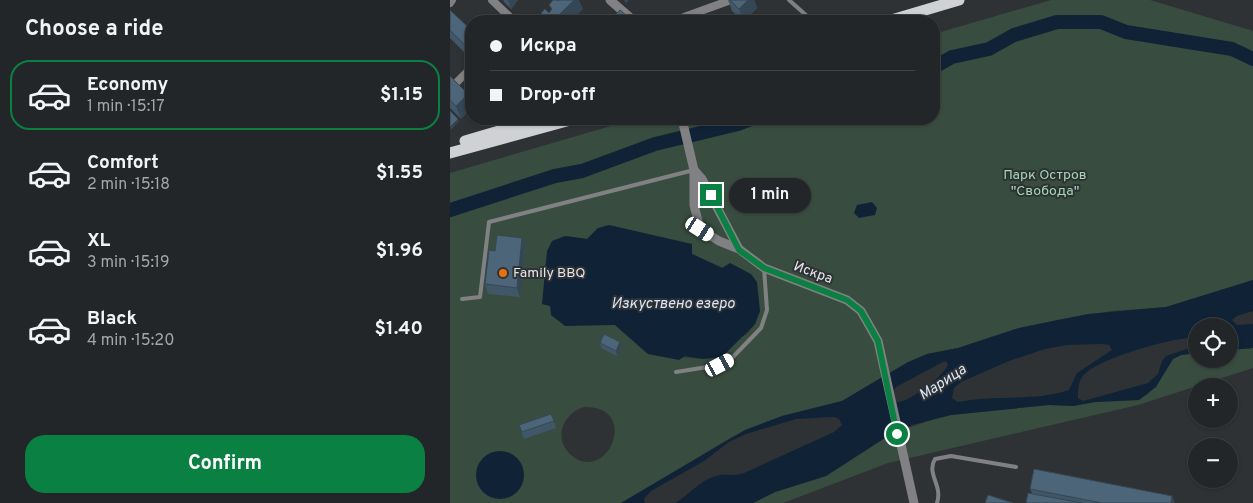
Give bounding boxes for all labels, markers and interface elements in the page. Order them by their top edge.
text: Choose a ride [25,16,163,43]
text: Искра [520,34,577,58]
icon: car [27,73,72,118]
text: Economy [87,73,168,97]
text: $1.15 [380,83,423,107]
text: Drop-off [520,83,595,107]
text: 1 min · 15:17 [87,97,165,117]
icon: car [27,151,72,196]
text: Comfort [87,151,159,175]
text: $1.55 [376,161,423,185]
park label: Парк Остров "Свобода" [1003,167,1087,200]
text: 2 min · 15:18 [87,175,170,195]
callout: 1 min [728,178,811,212]
route end [700,184,722,206]
text: 1 min [751,185,789,205]
car [683,215,716,243]
icon: car [27,229,72,274]
text: XL [87,229,110,253]
text: $1.96 [376,239,423,263]
text: 3 min · 15:19 [87,253,170,273]
street label: Искра [791,258,835,288]
place label: Family BBQ [513,265,585,282]
marker: Family BBQ [497,267,509,279]
water label: Изкуствено езеро [611,295,735,314]
icon: car [27,307,72,352]
text: Black [87,307,137,331]
text: $1.40 [375,317,423,341]
map controls [1188,318,1238,488]
button: locate [1188,318,1238,368]
text: 4 min · 15:20 [87,331,174,351]
car [703,351,736,379]
water label: Марица [916,361,970,405]
button: + [1188,378,1238,428]
route start [886,423,908,445]
button: Confirm [25,435,425,493]
button: − [1188,438,1238,488]

